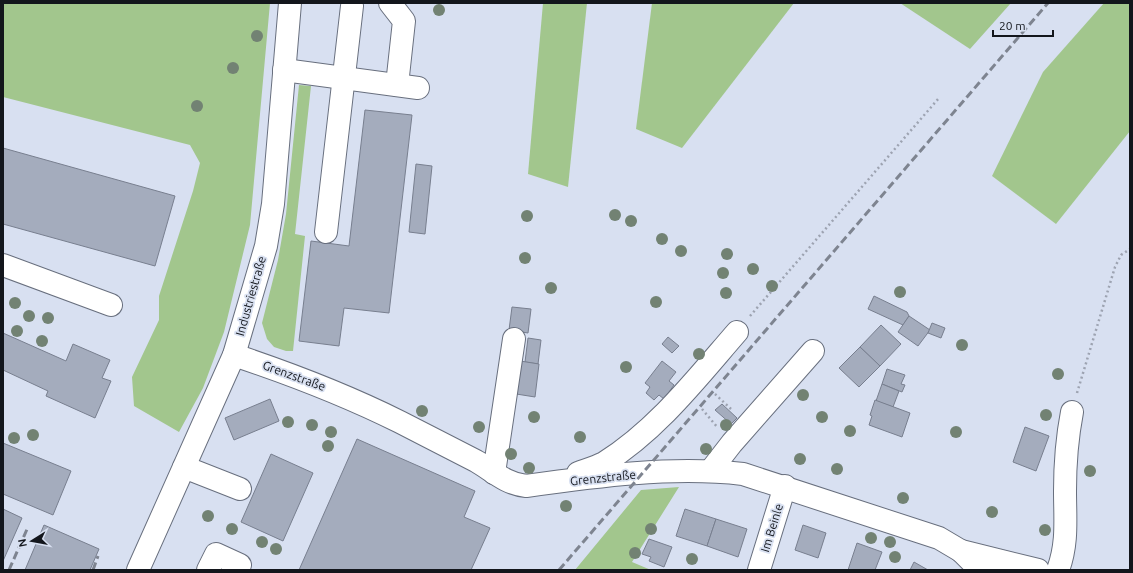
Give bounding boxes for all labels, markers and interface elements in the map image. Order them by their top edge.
scale bar [993,12,1053,38]
text: 20 m [999,19,1026,32]
street label: Industriestraße [233,255,268,337]
street label: Grenzstraße [261,358,327,393]
street label: Grenzstraße [569,468,636,487]
street label: Im Beinle [758,502,785,554]
north arrow [12,521,52,561]
text: N [16,538,29,548]

